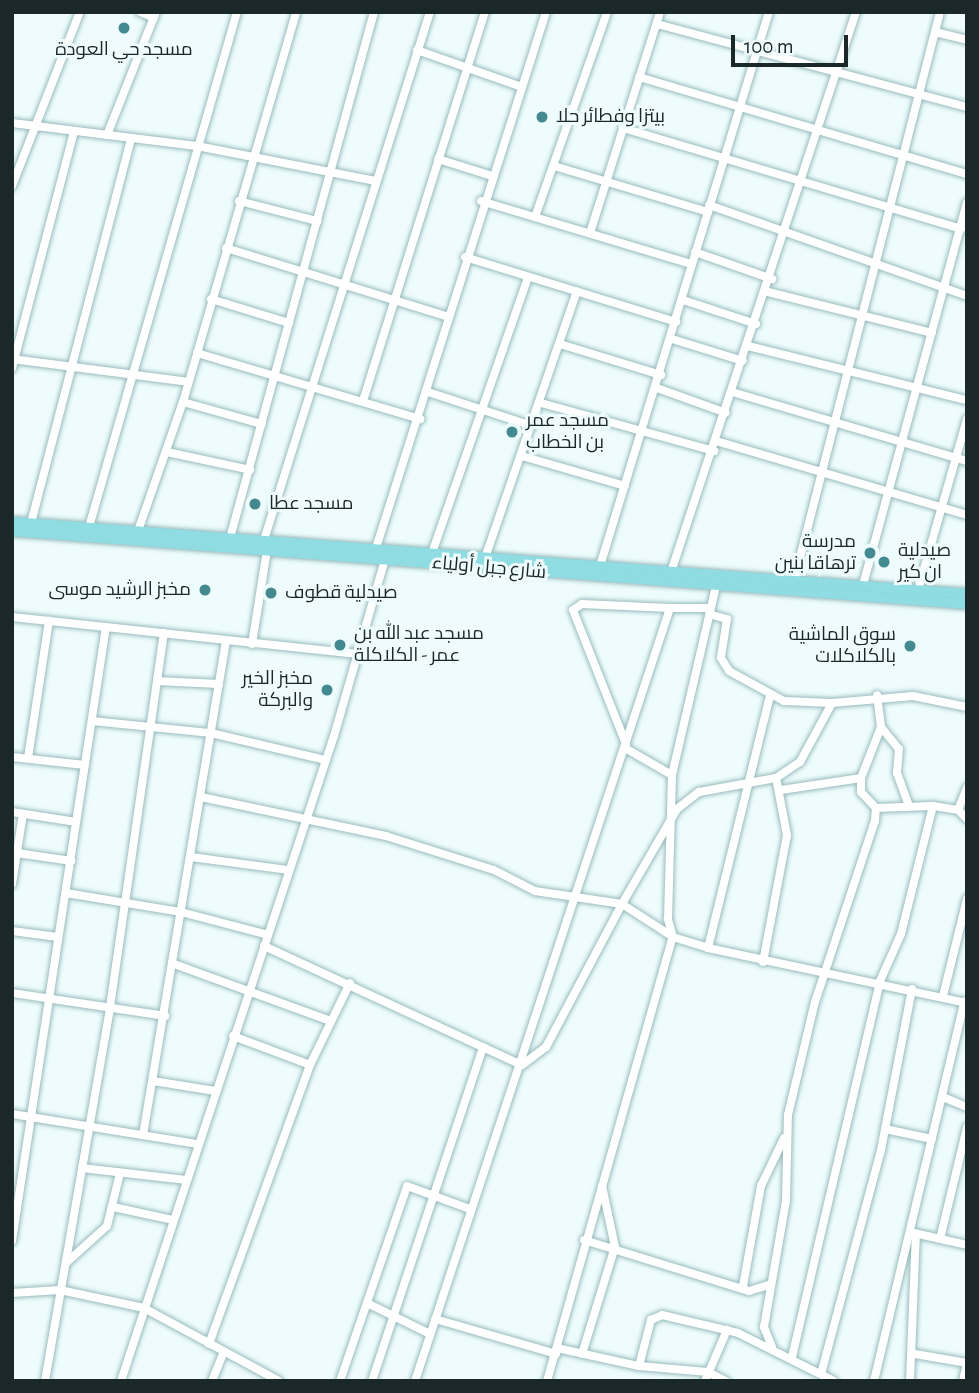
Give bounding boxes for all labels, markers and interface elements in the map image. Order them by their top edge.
marker: مسجد حي العودة [116,20,132,36]
scale bar [734,21,851,65]
text: 100 m [744,36,794,57]
place label: مسجد حي العودة [55,39,193,61]
place label: بيتزا وفطائر حلا [556,106,665,128]
marker: بيتزا وفطائر حلا [534,109,550,125]
place label: مسجد عمر بن الخطاب [526,410,609,454]
marker: مسجد عمر بن الخطاب [504,424,520,440]
place label: مسجد عطا [269,493,353,515]
marker: مسجد عطا [247,496,263,512]
place label: مدرسة ترهاقا بنين [775,531,856,575]
place label: صيدلية ان كير [898,540,951,584]
marker: مدرسة ترهاقا بنين [862,545,878,561]
street label: شارع جبل أولياء [431,552,547,584]
marker: صيدلية ان كير [876,554,892,570]
place label: مخبز الرشيد موسى [48,579,191,601]
marker: مخبز الرشيد موسى [197,582,213,598]
place label: صيدلية قطوف [285,582,398,604]
marker: صيدلية قطوف [263,585,279,601]
place label: مسجد عبد الله بن عمر - الكلاكلة [354,623,484,667]
place label: سوق الماشية بالكلاكلات [789,624,896,668]
marker: مسجد عبد الله بن عمر - الكلاكلة [332,637,348,653]
marker: سوق الماشية بالكلاكلات [902,638,918,654]
place label: مخبز الخير والبركة [242,668,313,712]
marker: مخبز الخير والبركة [319,682,335,698]

